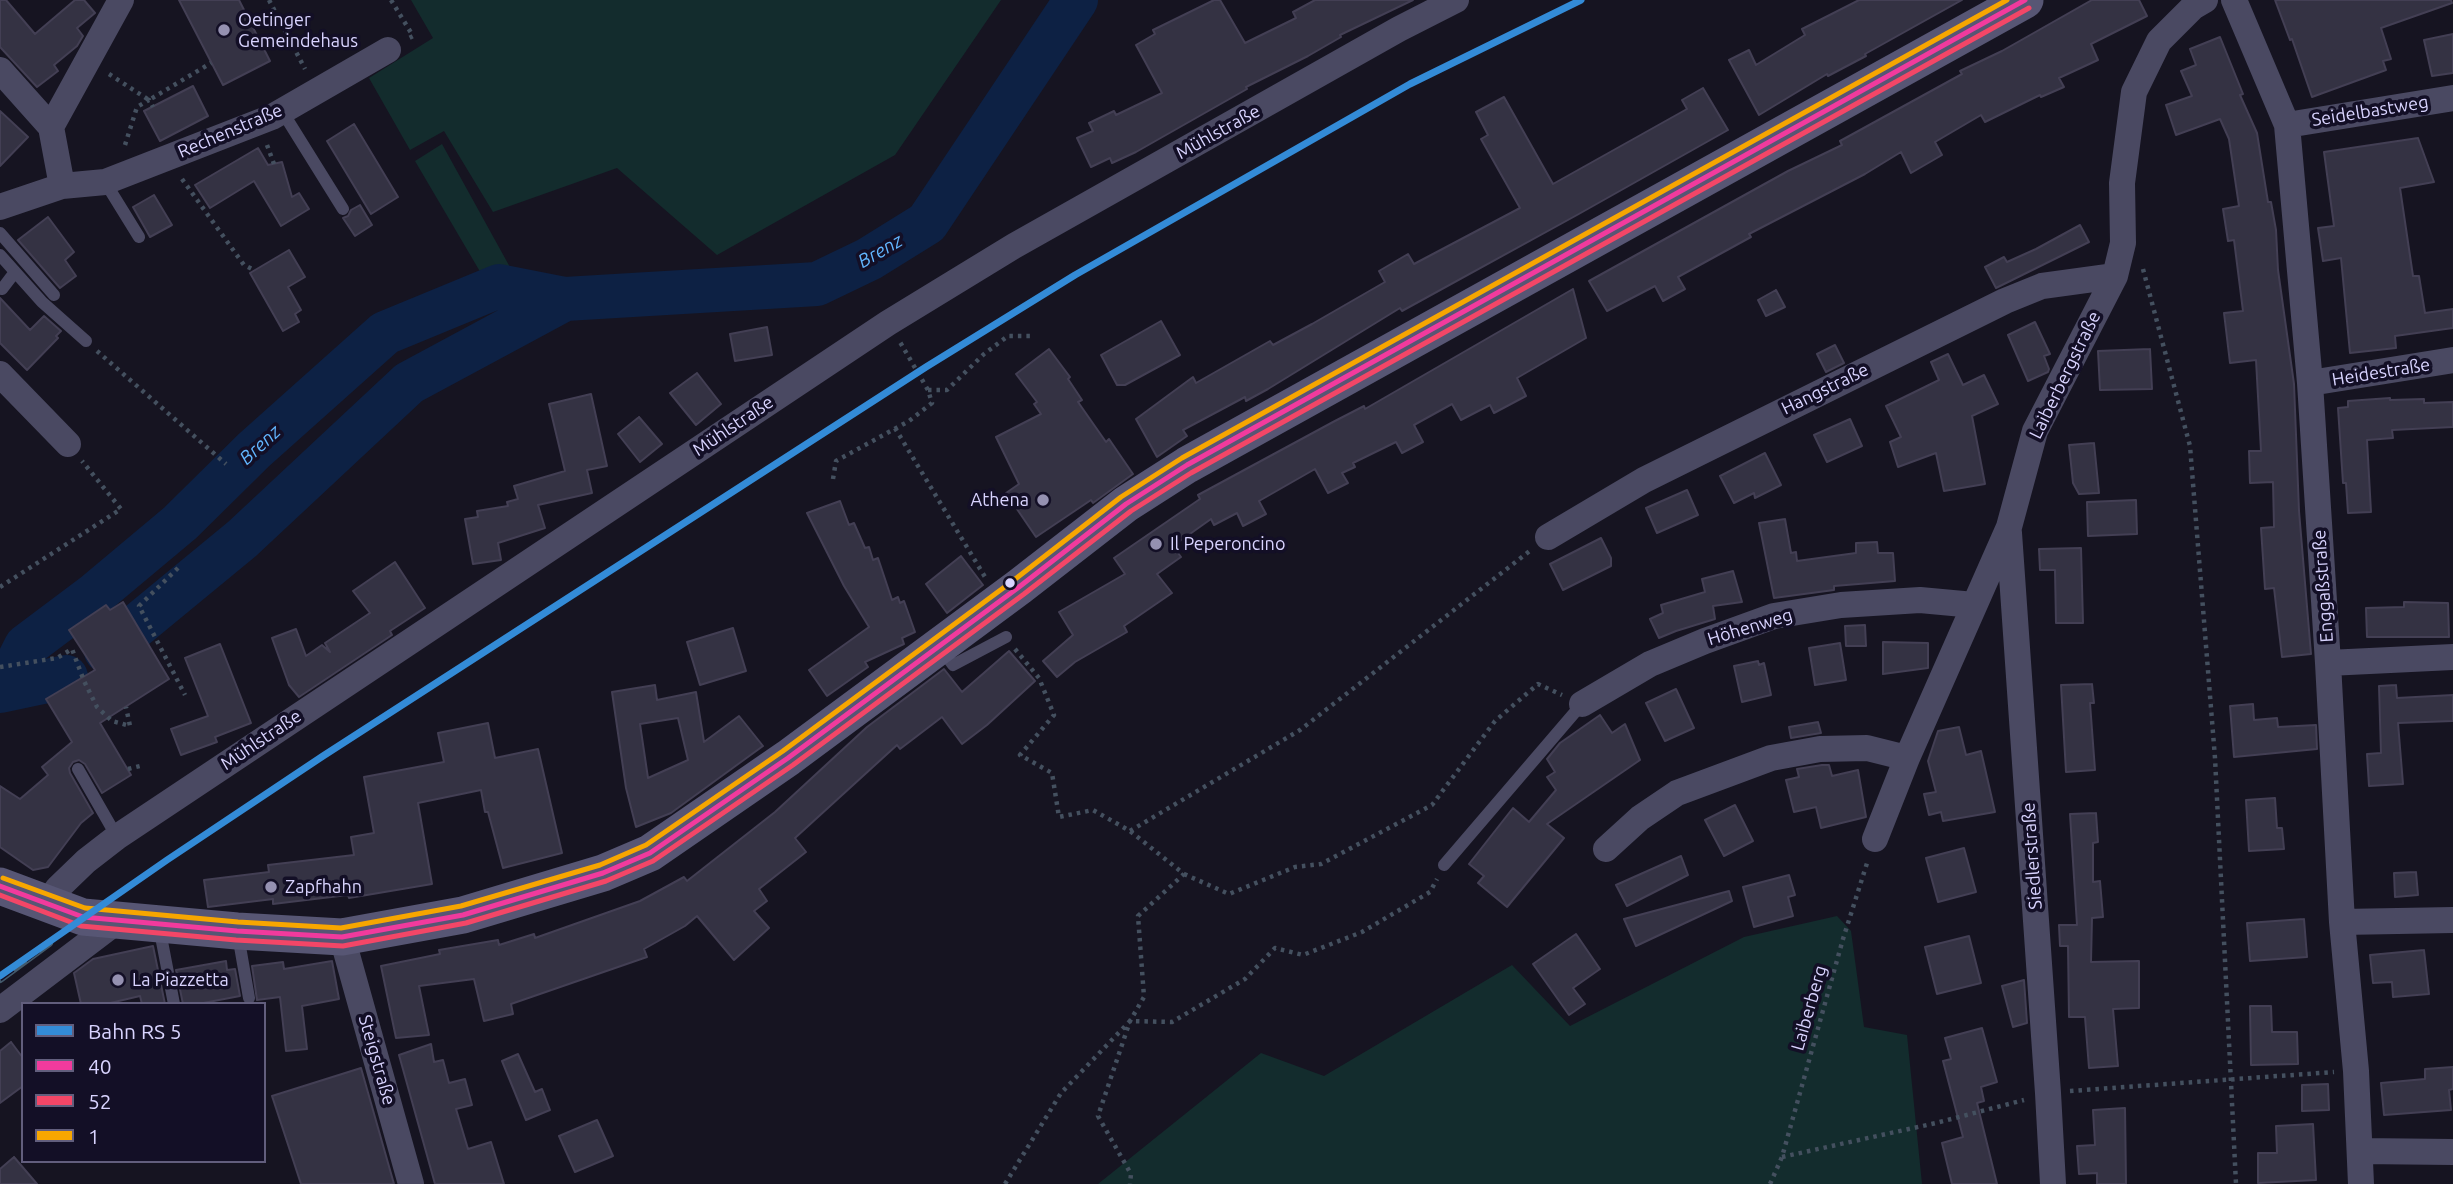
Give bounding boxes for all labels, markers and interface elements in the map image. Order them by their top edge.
place label: Oetinger Gemeindehaus [238,9,358,52]
marker: Oetinger Gemeindehaus [216,22,232,38]
street label: Seidelbastweg [2310,91,2430,131]
street label: Rechenstraße [174,99,286,163]
street label: Mühlstraße [1172,100,1264,164]
water label: Brenz [854,229,906,273]
street label: Laiberbergstraße [2025,308,2105,442]
street label: Heidestraße [2330,354,2432,390]
street label: Hangstraße [1778,359,1872,419]
street label: Mühlstraße [689,391,777,461]
water label: Brenz [235,420,285,470]
place label: Athena [970,489,1029,511]
marker: Athena [1035,492,1051,508]
street label: Enggaßstraße [2308,529,2338,643]
place label: Il Peperoncino [1170,533,1285,555]
marker: Il Peperoncino [1148,536,1164,552]
unlabelled marker [1003,576,1017,590]
street label: Höhenweg [1705,604,1795,650]
street label: Mühlstraße [217,705,305,775]
street label: Siedlerstraße [2017,802,2047,910]
place label: Zapfhahn [285,876,362,898]
marker: Zapfhahn [263,879,279,895]
street label: Laiberberg [1787,963,1831,1053]
place label: La Piazzetta [132,969,229,991]
marker: La Piazzetta [110,972,126,988]
legend [21,1002,266,1163]
street label: Steigstraße [354,1012,400,1108]
text: Bahn RS 5 [88,1019,182,1043]
text: 40 [88,1054,112,1078]
text: 52 [88,1089,112,1113]
text: 1 [88,1124,100,1148]

